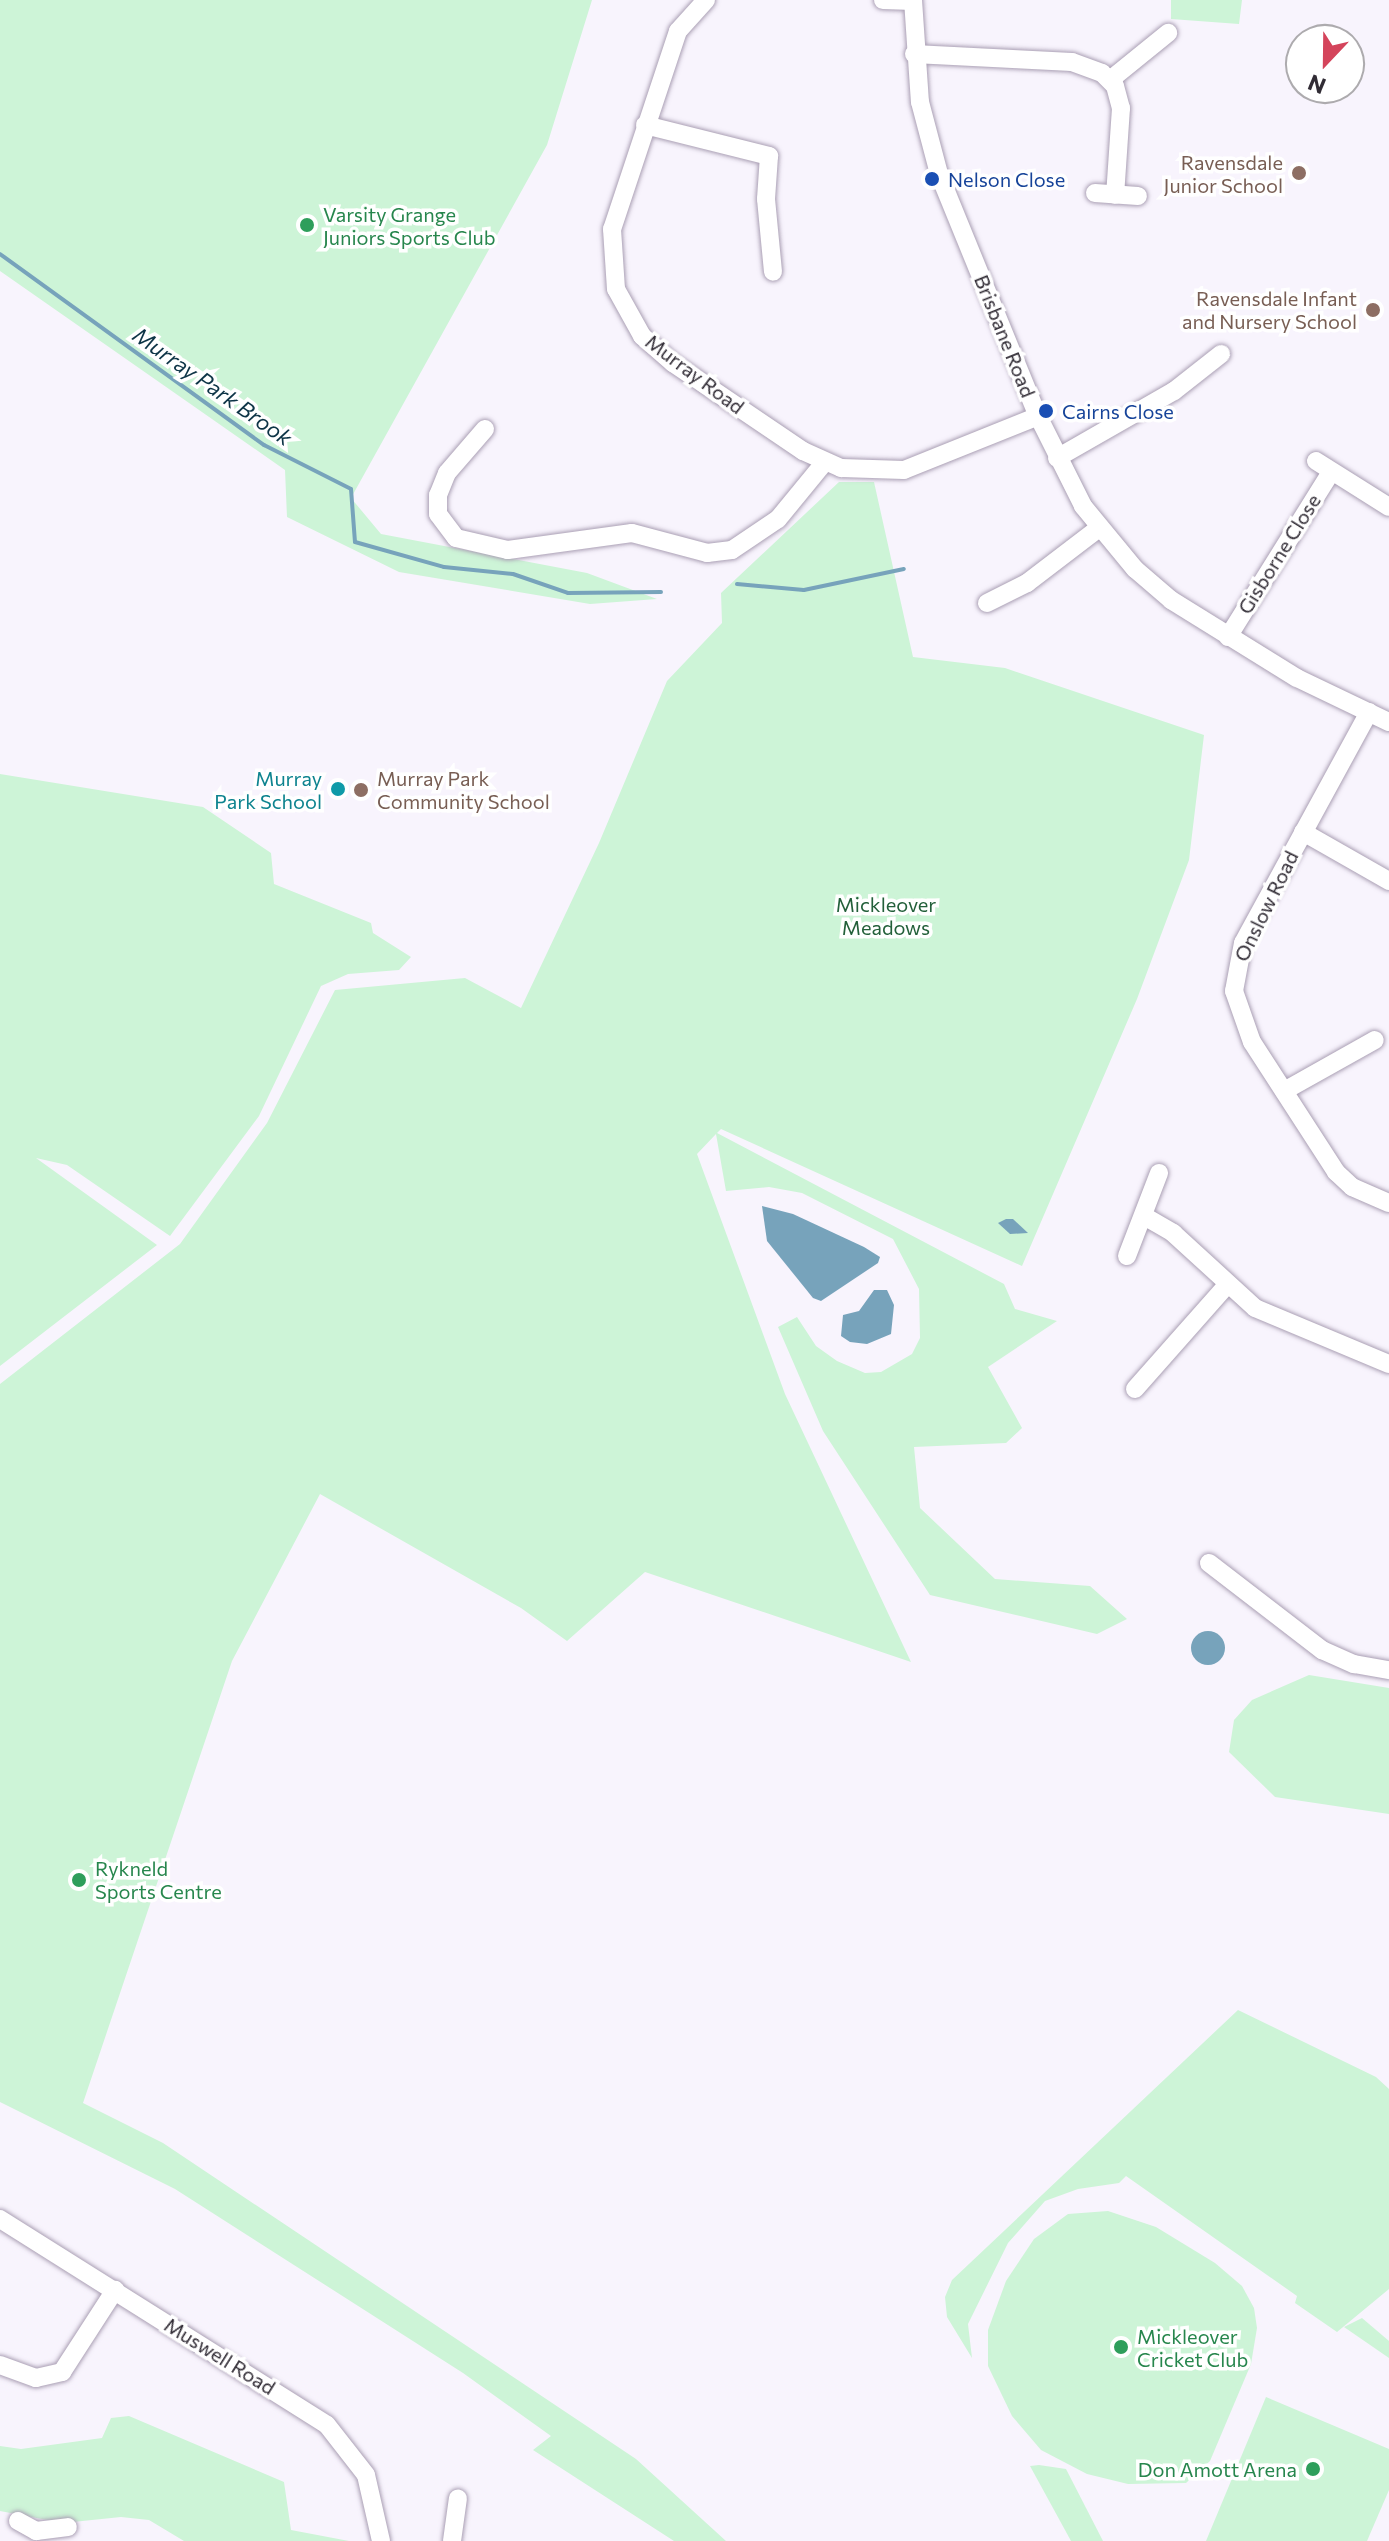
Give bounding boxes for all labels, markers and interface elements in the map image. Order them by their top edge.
north arrow [1285,24,1365,104]
text: N [1304,69,1329,100]
place label: Ravensdale Junior School [1164,150,1283,197]
marker: Ravensdale Junior School [1290,164,1308,182]
place label: Nelson Close [948,167,1065,191]
marker: Nelson Close [923,170,941,188]
place label: Varsity Grange Juniors Sports Club [323,202,496,249]
marker: Varsity Grange Juniors Sports Club [298,216,316,234]
street label: Brisbane Road [970,271,1040,401]
place label: Ravensdale Infant and Nursery School [1182,286,1357,333]
marker: Ravensdale Infant and Nursery School [1364,301,1382,319]
water label: Murray Park Brook [128,321,298,451]
street label: Murray Road [641,329,749,419]
place label: Cairns Close [1062,399,1174,423]
marker: Cairns Close [1037,402,1055,420]
street label: Gisborne Close [1233,490,1325,618]
place label: Murray Park School [214,766,322,813]
place label: Murray Park Community School [377,766,550,813]
marker: Murray Park School [329,780,347,798]
marker: Murray Park Community School [352,781,370,799]
street label: Onslow Road [1229,847,1303,965]
park label: Mickleover Meadows [836,893,936,940]
place label: Rykneld Sports Centre [95,1856,222,1903]
marker: Rykneld Sports Centre [70,1871,88,1889]
street label: Muswell Road [160,2312,280,2400]
place label: Mickleover Cricket Club [1137,2324,1248,2371]
marker: Mickleover Cricket Club [1112,2338,1130,2356]
place label: Don Amott Arena [1138,2457,1297,2481]
marker: Don Amott Arena [1304,2460,1322,2478]

